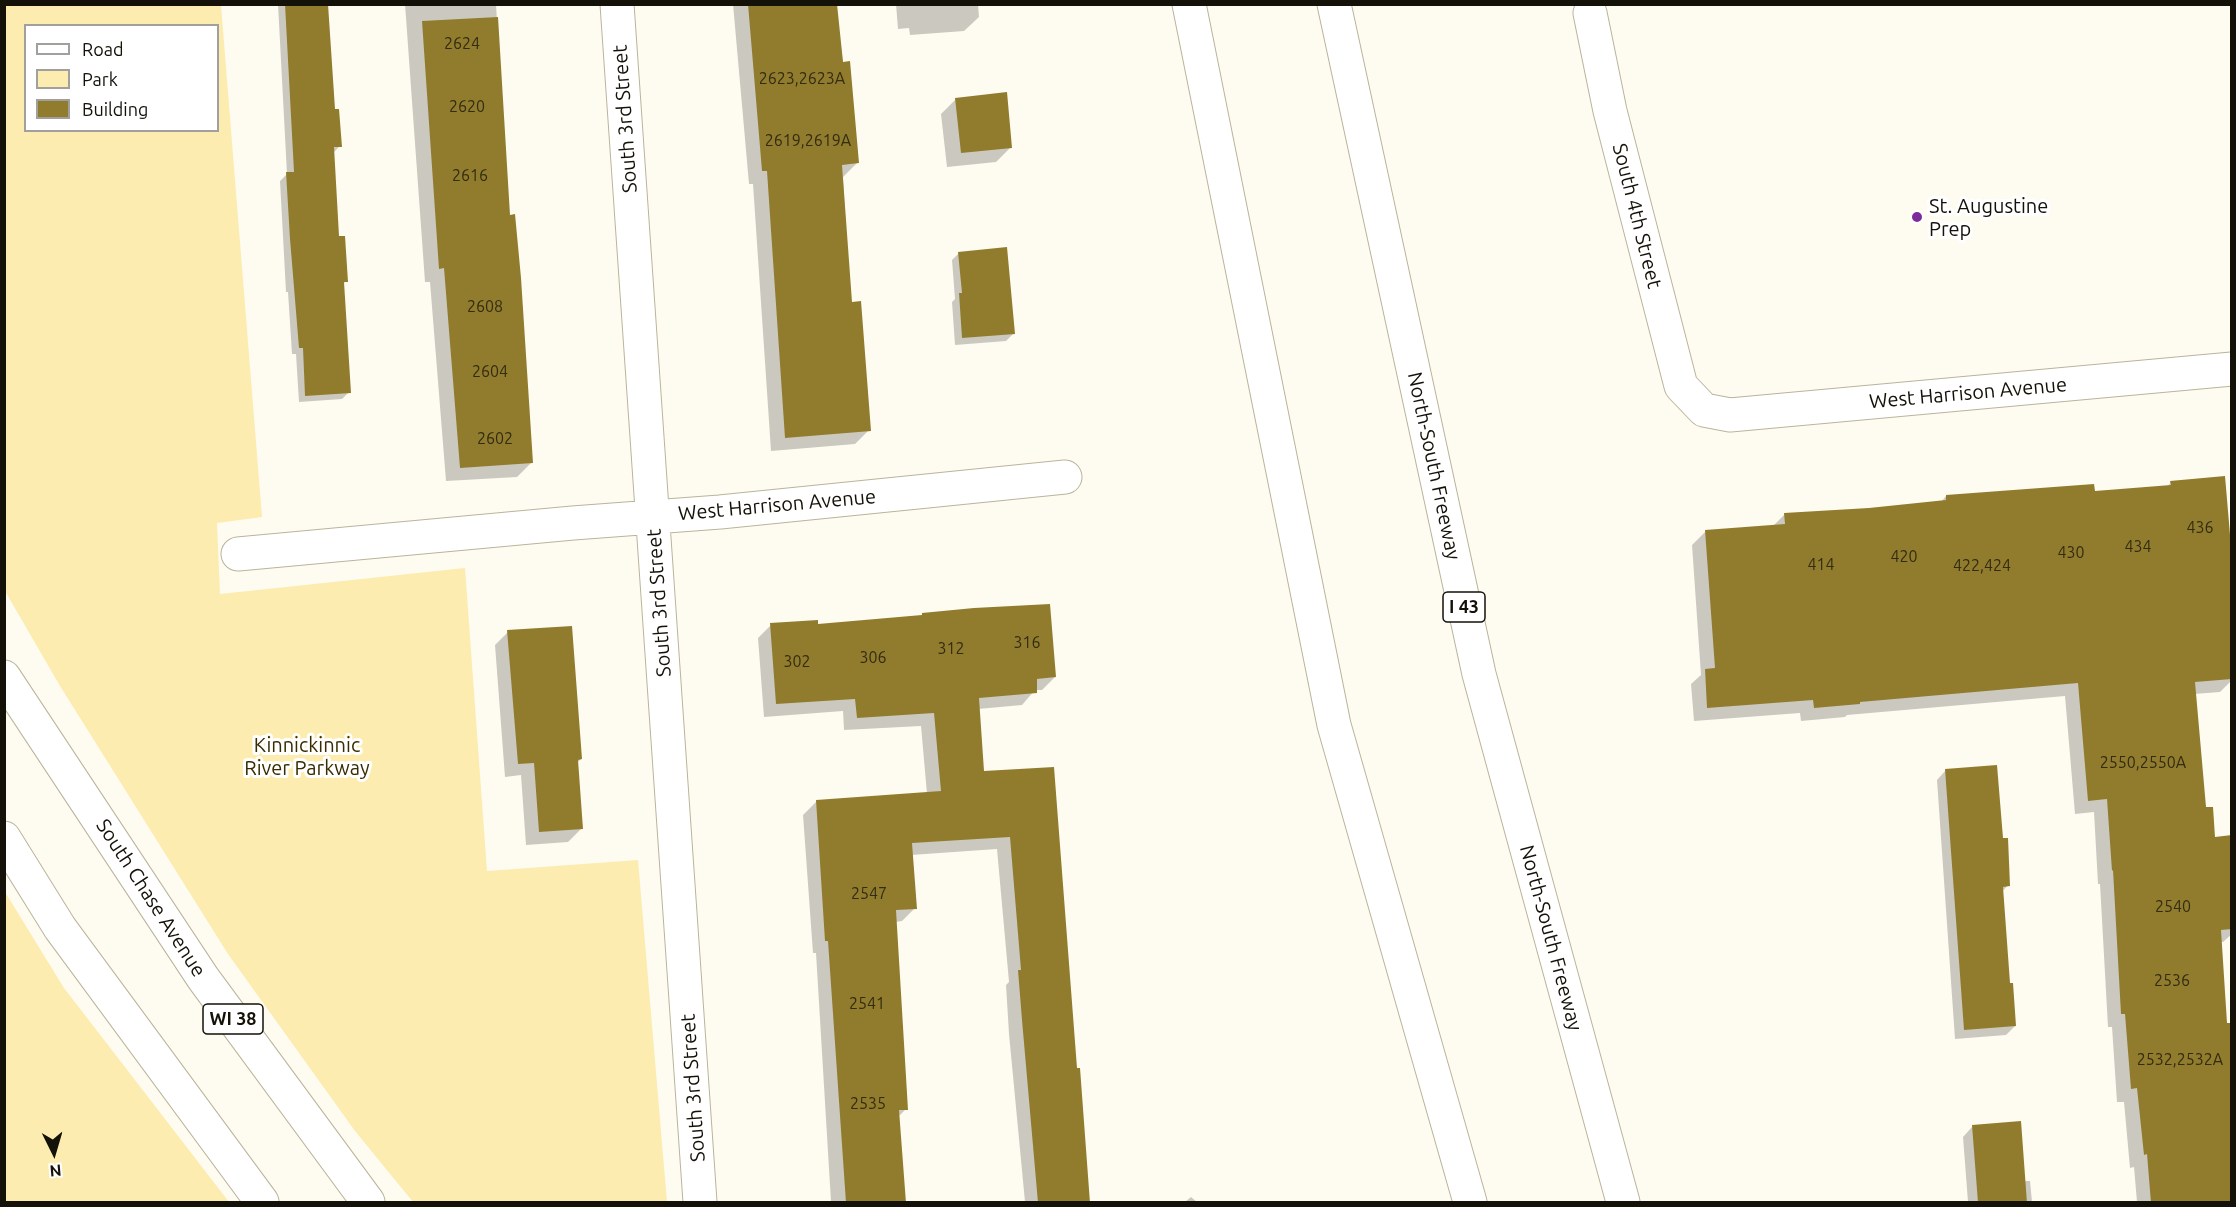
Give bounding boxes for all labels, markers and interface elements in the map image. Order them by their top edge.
legend [24,24,219,132]
house number: 2624 [444,34,480,54]
text: Road [82,39,124,59]
street label: South 3rd Street [608,44,642,194]
text: Park [82,69,118,89]
house number: 2623,2623A [759,69,845,89]
house number: 2620 [449,97,485,117]
text: Building [82,99,148,119]
house number: 2619,2619A [765,131,851,151]
street label: South 4th Street [1607,141,1667,291]
house number: 2616 [452,166,488,186]
place label: St. Augustine Prep [1929,194,2048,241]
marker: St. Augustine Prep [1910,210,1924,224]
house number: 2608 [467,297,503,317]
house number: 2604 [472,362,508,382]
street label: North-South Freeway [1402,370,1466,562]
street label: West Harrison Avenue [1868,372,2068,414]
house number: 2602 [477,429,513,449]
street label: West Harrison Avenue [677,484,877,526]
house number: 436 [2186,518,2214,538]
street label: South 3rd Street [642,528,676,678]
house number: 434 [2124,537,2152,557]
house number: 430 [2057,543,2085,563]
house number: 420 [1890,547,1918,567]
house number: 414 [1807,555,1835,575]
house number: 422,424 [1953,556,2011,576]
road number: I 43 [1443,592,1485,622]
house number: 316 [1013,633,1041,653]
house number: 312 [937,639,965,659]
house number: 306 [859,648,887,668]
house number: 302 [783,652,811,672]
park label: Kinnickinnic River Parkway [244,733,370,780]
house number: 2550,2550A [2100,753,2186,773]
street label: South Chase Avenue [91,815,211,981]
street label: North-South Freeway [1515,843,1587,1033]
house number: 2547 [851,884,887,904]
house number: 2540 [2155,897,2191,917]
house number: 2536 [2154,971,2190,991]
house number: 2541 [849,994,885,1014]
road number: WI 38 [203,1004,263,1034]
street label: South 3rd Street [676,1013,710,1163]
house number: 2532,2532A [2137,1050,2223,1070]
house number: 2535 [850,1094,886,1114]
north arrow [24,1123,84,1183]
text: N [49,1161,62,1180]

